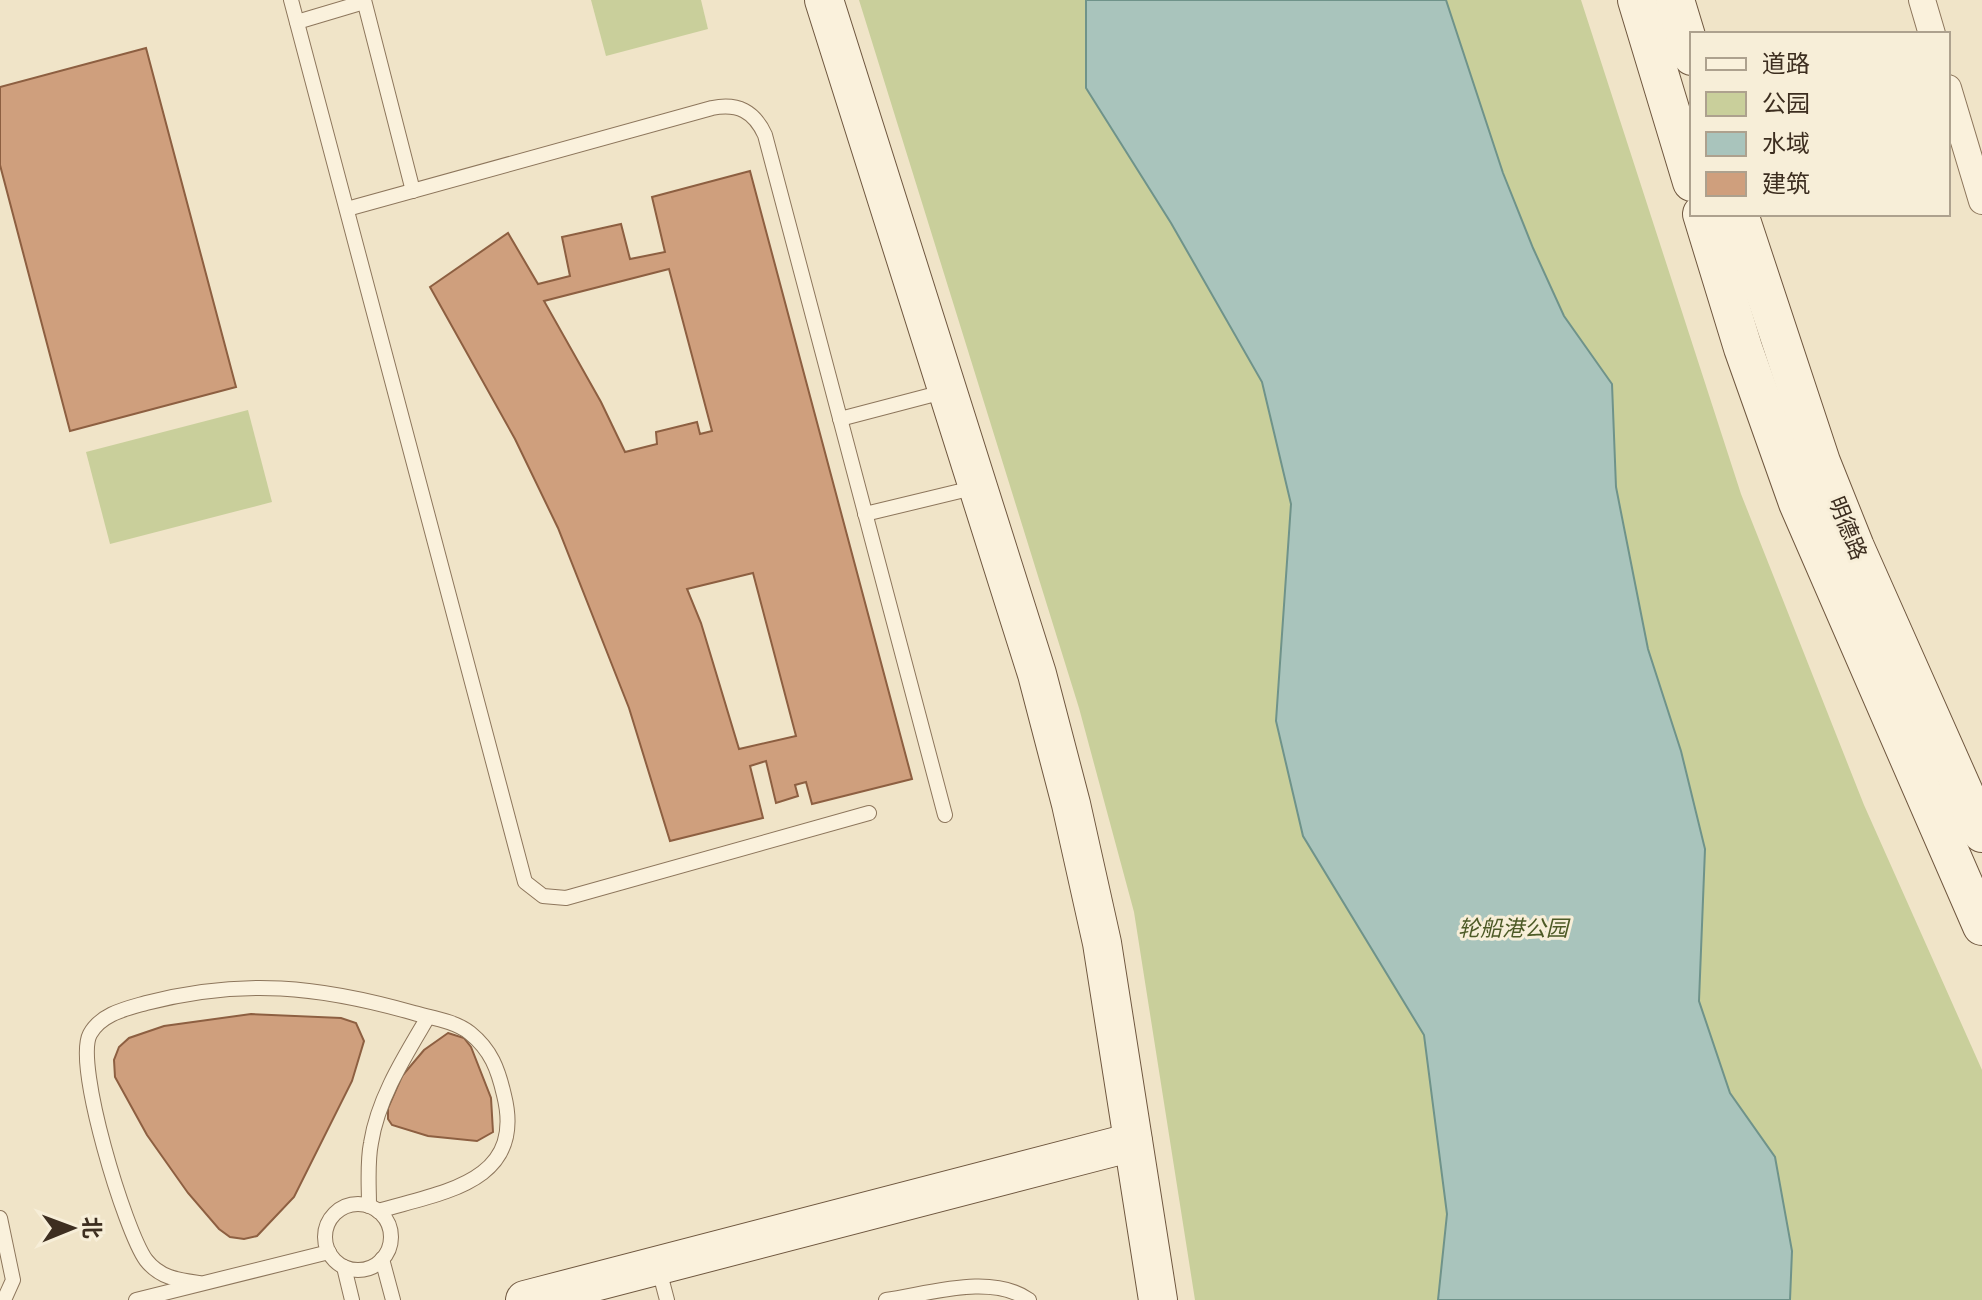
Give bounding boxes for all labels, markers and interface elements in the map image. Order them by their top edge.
legend [1690,32,1950,216]
text: 道路 [1762,48,1810,79]
text: 公园 [1762,88,1810,119]
text: 水域 [1762,128,1810,159]
text: 建筑 [1762,168,1810,199]
street label: 明德路 [1823,492,1873,564]
park label: 轮船港公园 [1458,914,1571,942]
north arrow [32,1188,112,1268]
text: 北 [78,1216,106,1239]

